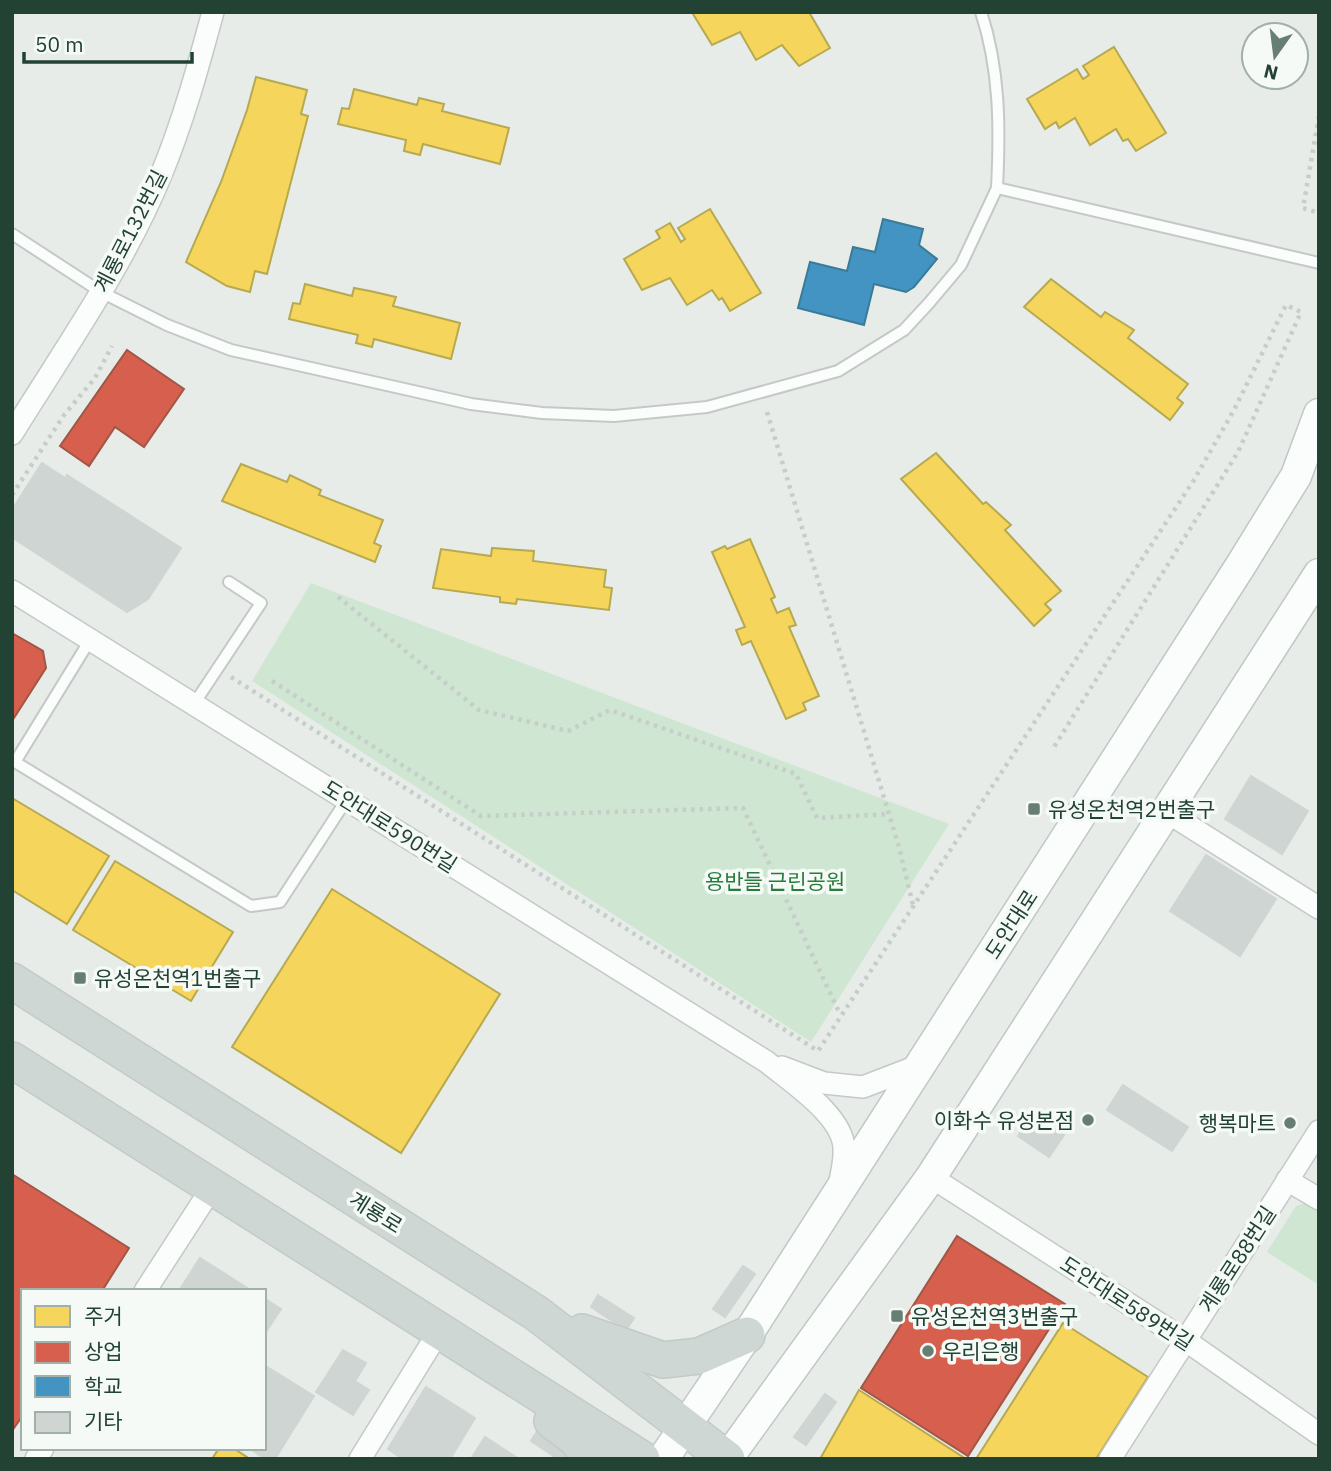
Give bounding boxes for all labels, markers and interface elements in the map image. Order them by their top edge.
scale bar [24,21,192,65]
north arrow [1240,21,1310,91]
text: 50 m [35,30,84,58]
text: N [1261,59,1280,86]
street label: 계룡로132번길 [87,165,173,297]
street label: 도안대로590번길 [317,773,463,879]
place label: 유성온천역2번출구 [1048,795,1215,823]
marker: 유성온천역2번출구 [1026,801,1042,817]
park label: 용반들 근린공원 [705,867,845,895]
street label: 도안대로 [978,884,1044,964]
place label: 유성온천역1번출구 [94,964,261,992]
marker: 유성온천역1번출구 [72,970,88,986]
place label: 이화수 유성본점 [934,1106,1074,1134]
place label: 행복마트 [1199,1109,1276,1137]
marker: 이화수 유성본점 [1080,1112,1096,1128]
marker: 행복마트 [1282,1115,1298,1131]
street label: 계룡로 [344,1185,408,1239]
street label: 계룡로88번길 [1192,1200,1282,1318]
street label: 도안대로589번길 [1055,1249,1199,1357]
legend [21,1289,266,1450]
text: 주거 [84,1302,123,1330]
place label: 유성온천역3번출구 [911,1302,1078,1330]
marker: 유성온천역3번출구 [889,1308,905,1324]
text: 상업 [84,1337,123,1365]
place label: 우리은행 [942,1337,1019,1365]
marker: 우리은행 [920,1343,936,1359]
text: 학교 [84,1372,123,1400]
text: 기타 [84,1407,123,1435]

